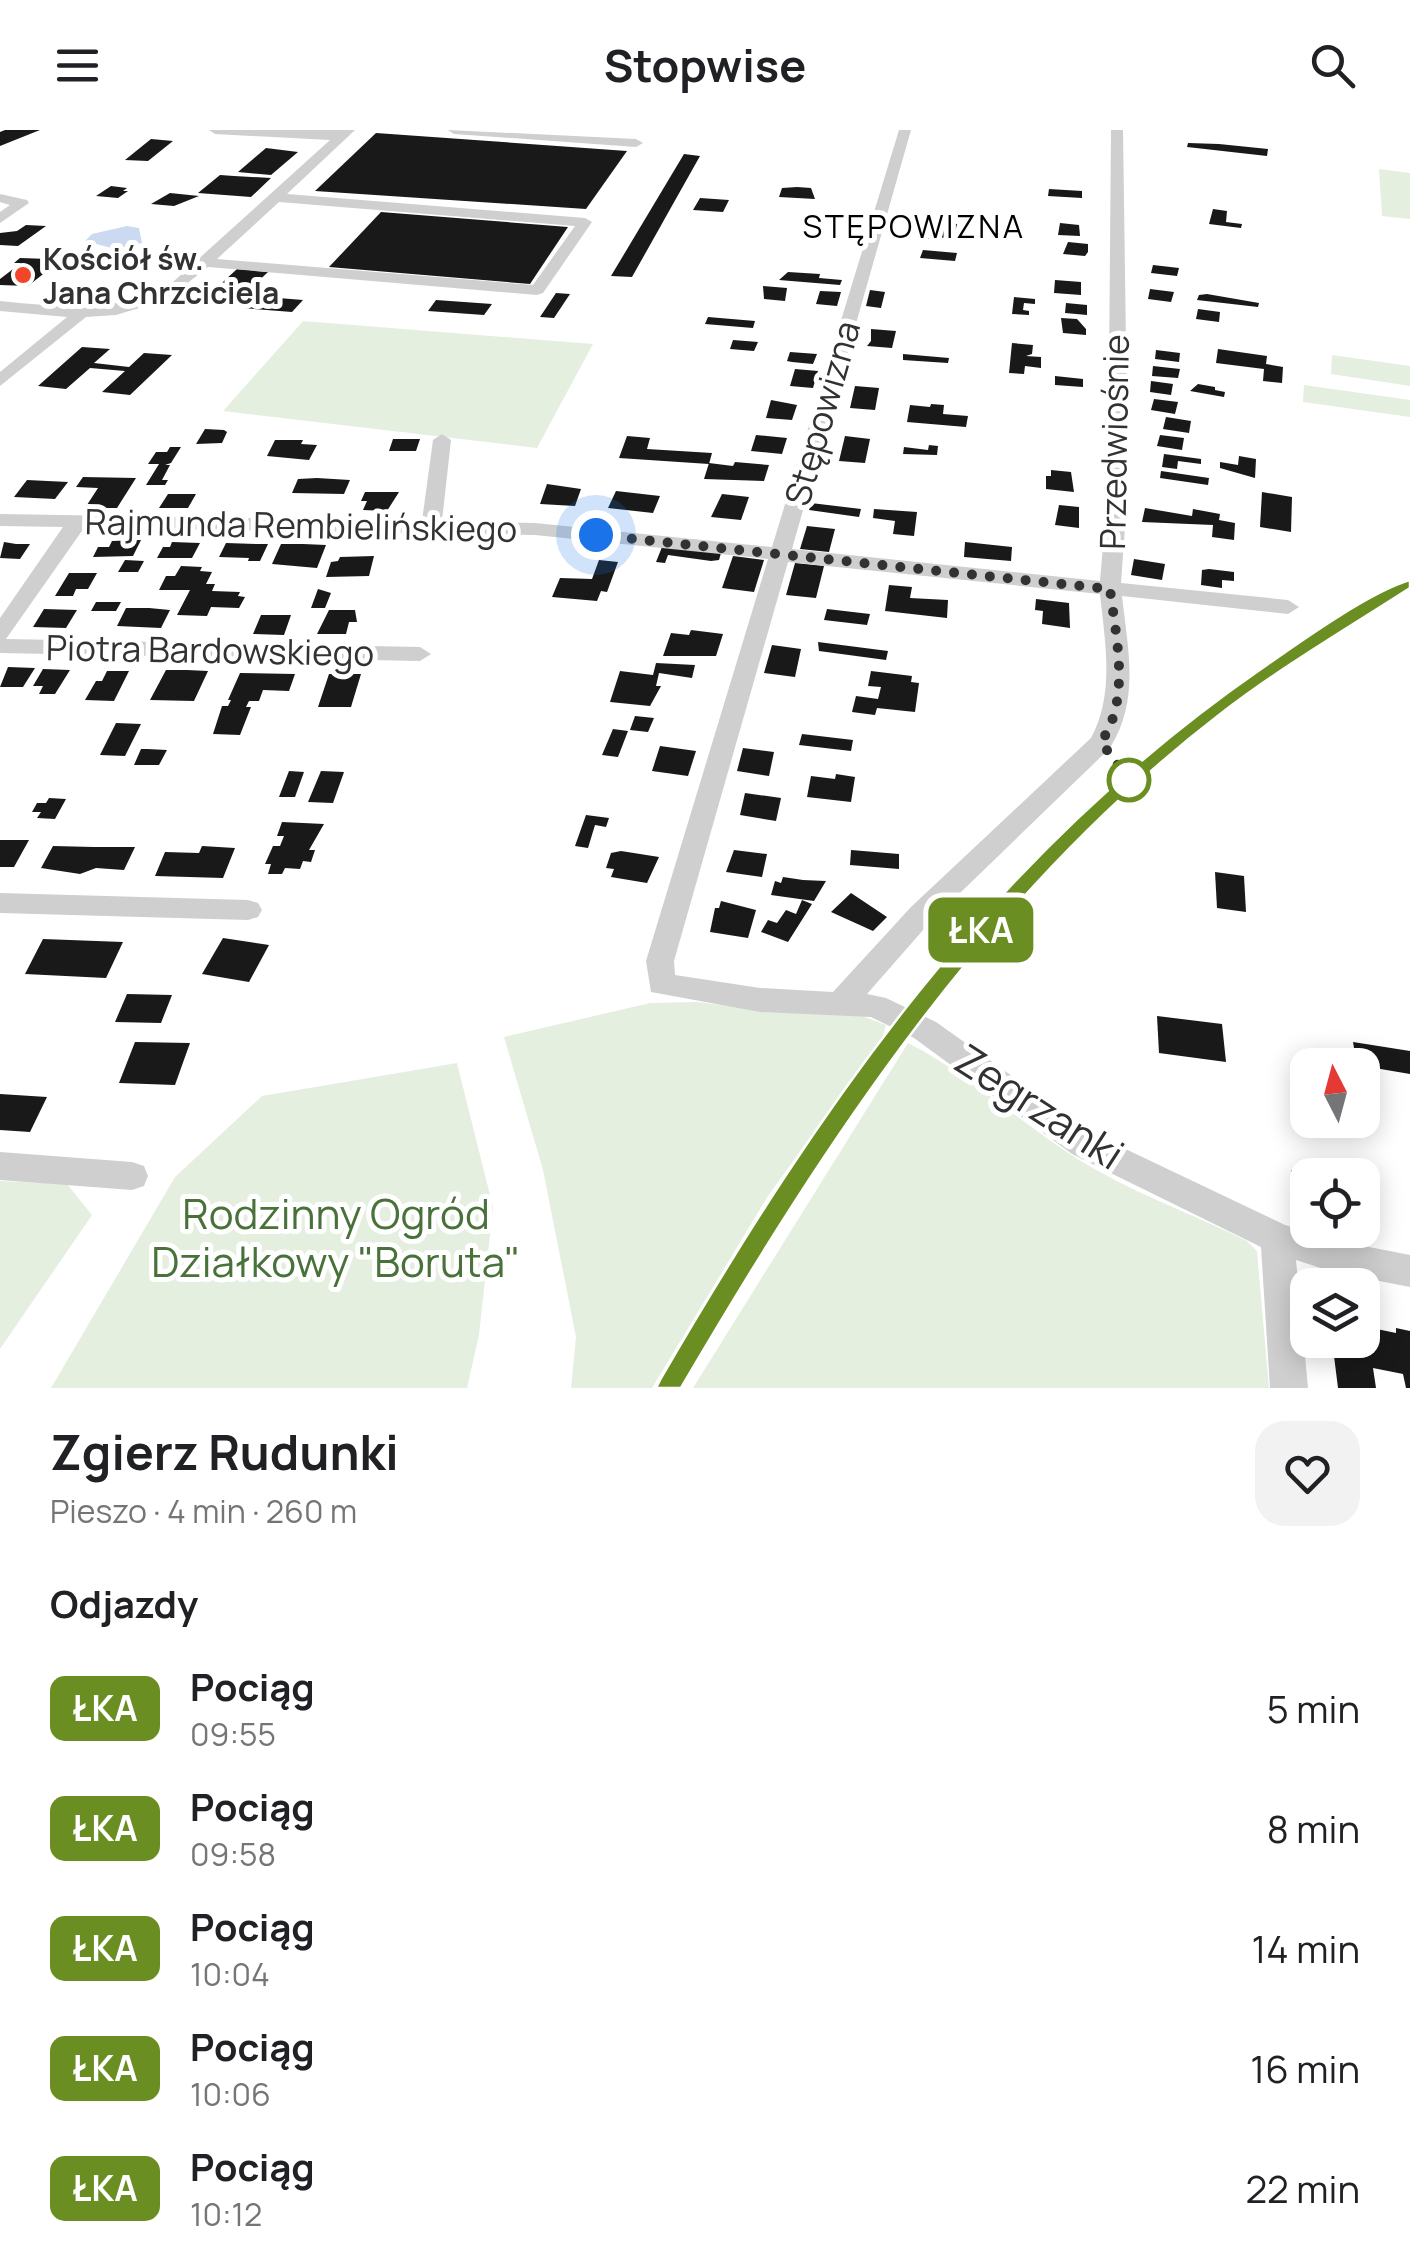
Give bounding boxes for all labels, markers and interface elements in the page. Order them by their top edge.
text: Stopwise [604,34,806,96]
icon: menu [50,38,105,93]
icon: search [1305,38,1360,93]
district label: STĘPOWIZNA [803,204,1025,248]
place label: Kościół św. Jana Chrzciciela [43,238,279,313]
marker: Kościół św. Jana Chrzciciela [12,264,34,286]
street label: Stępowizna [773,315,871,511]
street label: Przedwiośnie [1088,334,1140,550]
street label: Rajmunda Rembielińskiego [84,497,518,553]
your location [571,510,621,560]
street label: Piotra Bardowskiego [45,623,375,677]
unlabelled marker [1108,759,1150,801]
line badge: ŁKA [924,898,1038,962]
text: ŁKA [948,906,1014,954]
street label: Zegrzanki [944,1030,1136,1182]
north arrow [1290,1048,1380,1138]
map controls [1290,1048,1380,1358]
button: locate [1290,1158,1380,1248]
park label: Rodzinny Ogród Działkowy "Boruta" [151,1184,521,1290]
button: layers [1290,1268,1380,1358]
text: Zgierz Rudunki [50,1419,399,1484]
button: heart [1255,1421,1360,1526]
text: Pieszo · 4 min · 260 m [50,1489,357,1533]
text: Odjazdy [50,1577,198,1629]
text: Pociąg [190,1660,315,1712]
text: 5 min [1267,1682,1360,1734]
text: ŁKA [72,1684,138,1732]
text: 09:55 [190,1712,276,1756]
text: Pociąg [190,1780,315,1832]
text: 8 min [1267,1802,1360,1854]
text: ŁKA [72,1804,138,1852]
text: 09:58 [190,1832,276,1876]
text: Pociąg [190,1900,315,1952]
text: 14 min [1252,1922,1360,1974]
text: ŁKA [72,1924,138,1972]
text: 10:04 [190,1952,270,1996]
text: Pociąg [190,2020,315,2072]
text: 16 min [1250,2042,1360,2094]
text: ŁKA [72,2044,138,2092]
text: 10:06 [190,2072,271,2116]
text: Pociąg [190,2140,315,2192]
text: 22 min [1245,2162,1360,2214]
text: ŁKA [72,2164,138,2212]
text: 10:12 [190,2192,262,2236]

